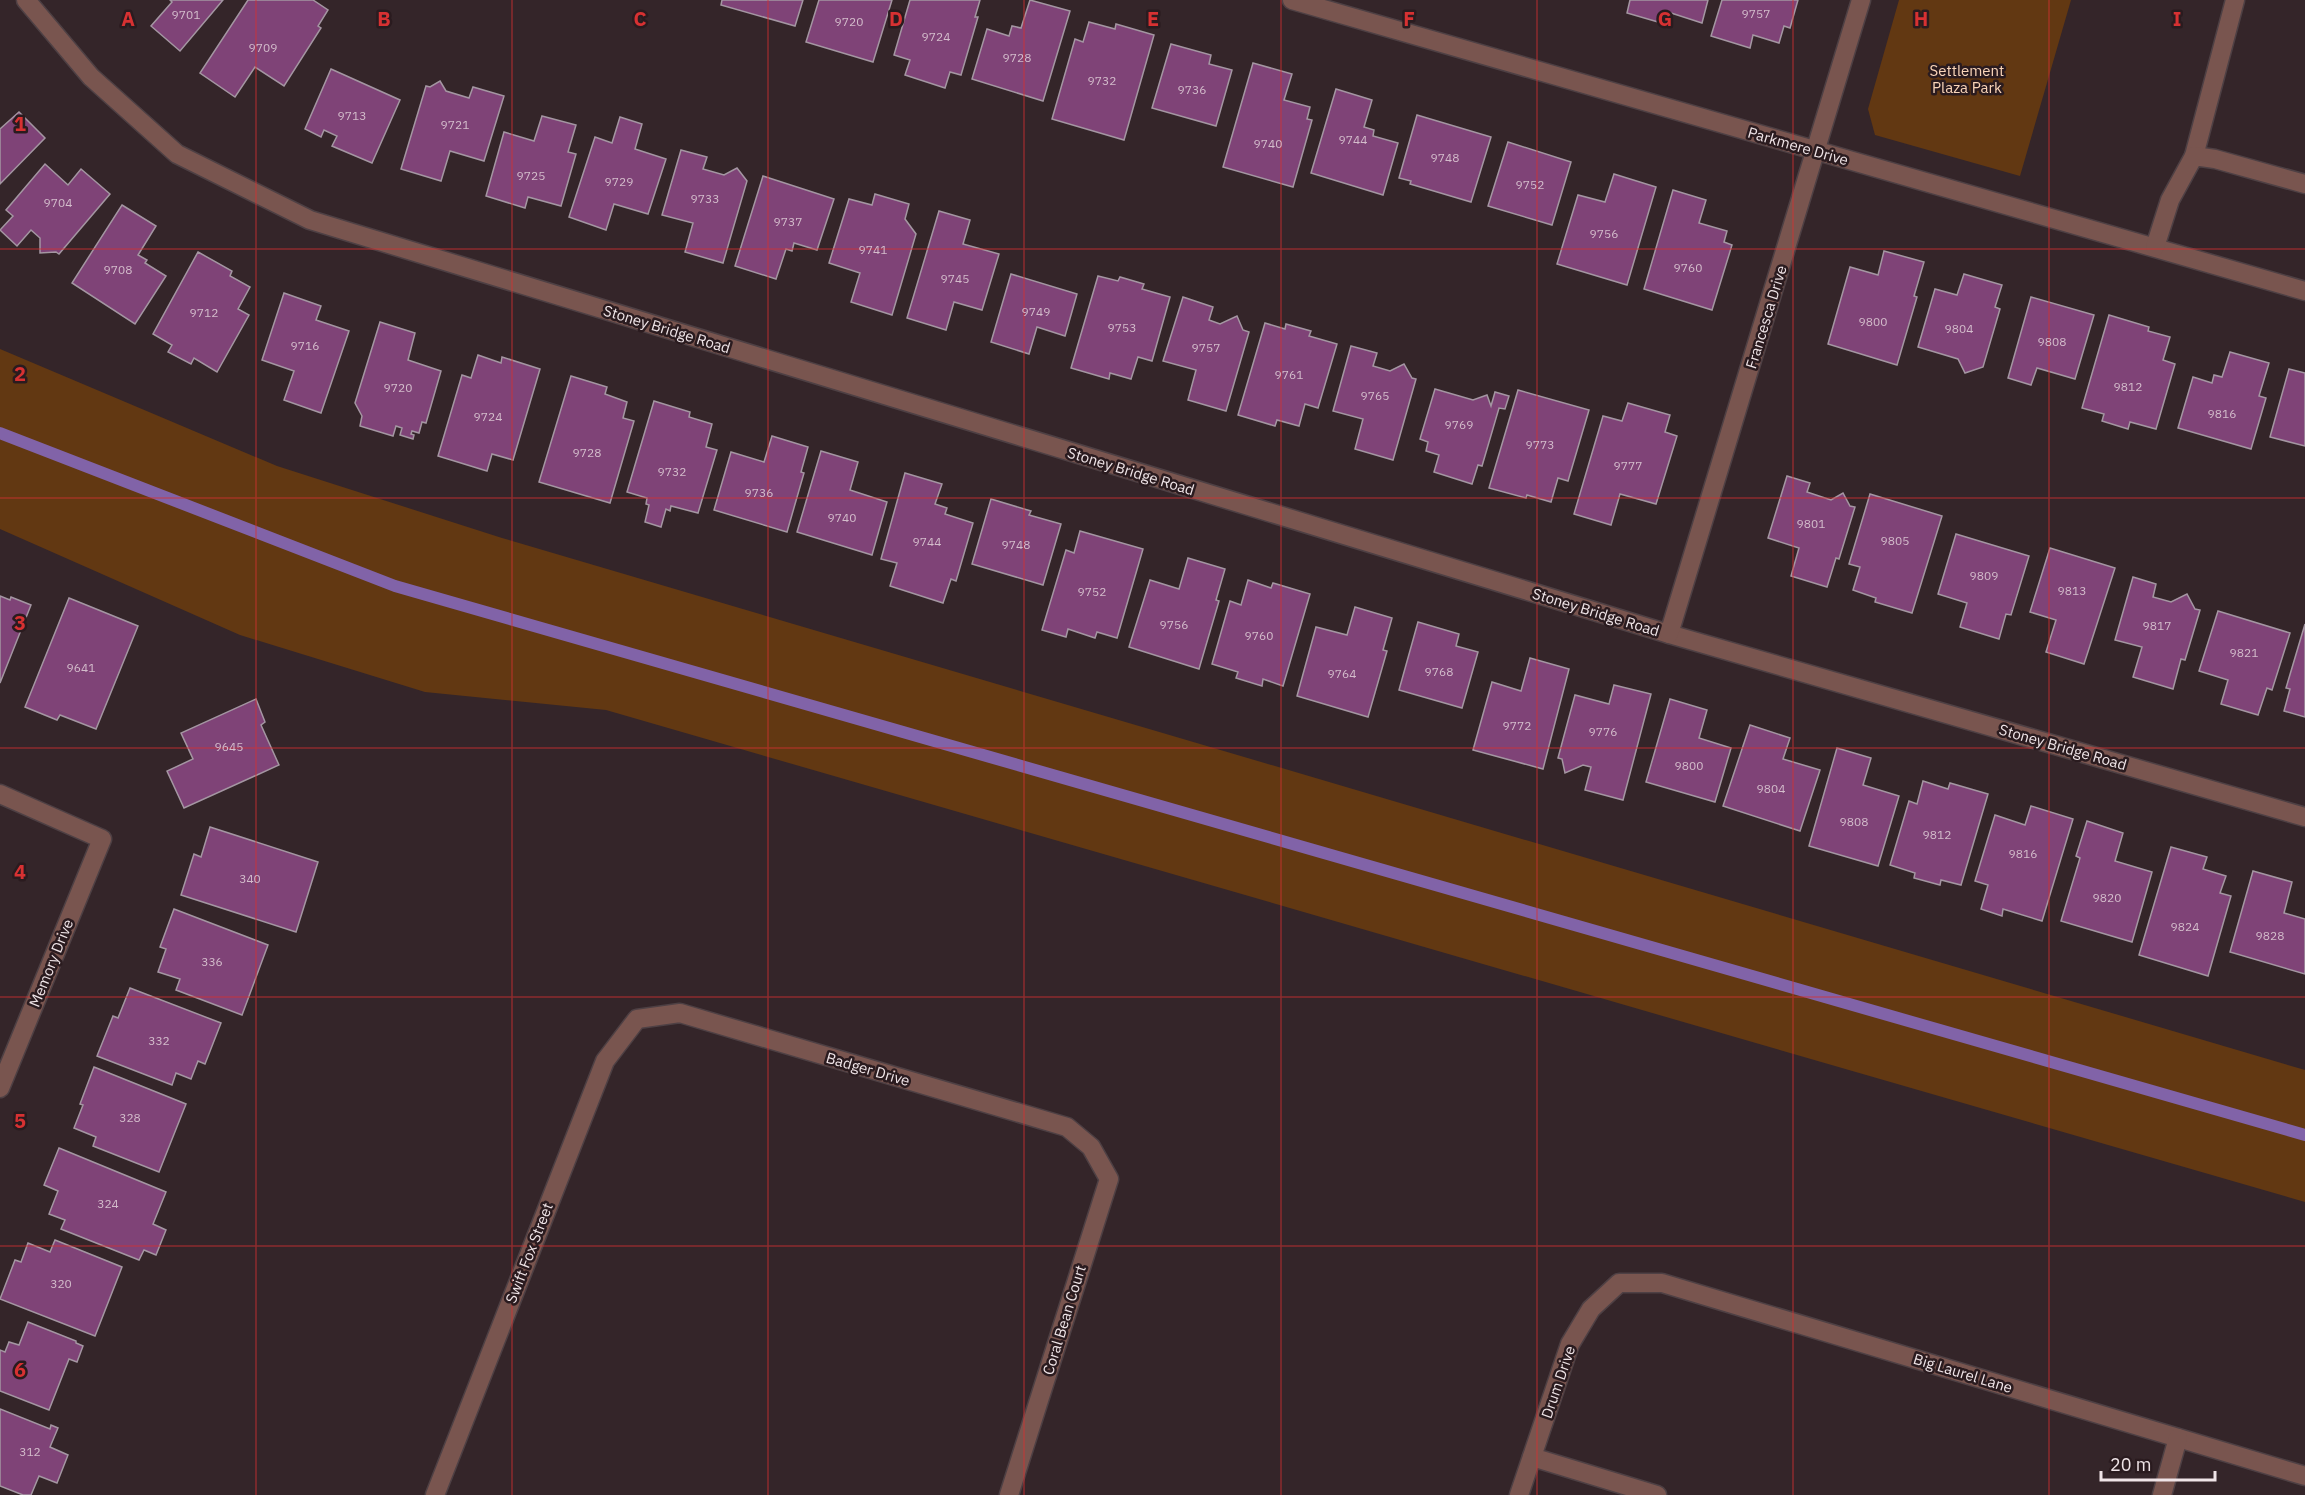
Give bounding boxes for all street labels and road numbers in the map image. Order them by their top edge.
street label: Parkmere Drive [1746,123,1850,169]
street label: Francesca Drive [1741,263,1791,371]
street label: Stoney Bridge Road [601,301,733,357]
street label: Stoney Bridge Road [1065,443,1197,499]
street label: Stoney Bridge Road [1530,584,1662,640]
street label: Stoney Bridge Road [1997,720,2129,774]
street label: Memory Drive [25,916,77,1010]
street label: Badger Drive [824,1048,912,1090]
street label: Swift Fox Street [501,1200,557,1306]
street label: Coral Bean Court [1038,1263,1090,1377]
street label: Drum Drive [1537,1343,1579,1421]
street label: Big Laurel Lane [1911,1349,2015,1397]

